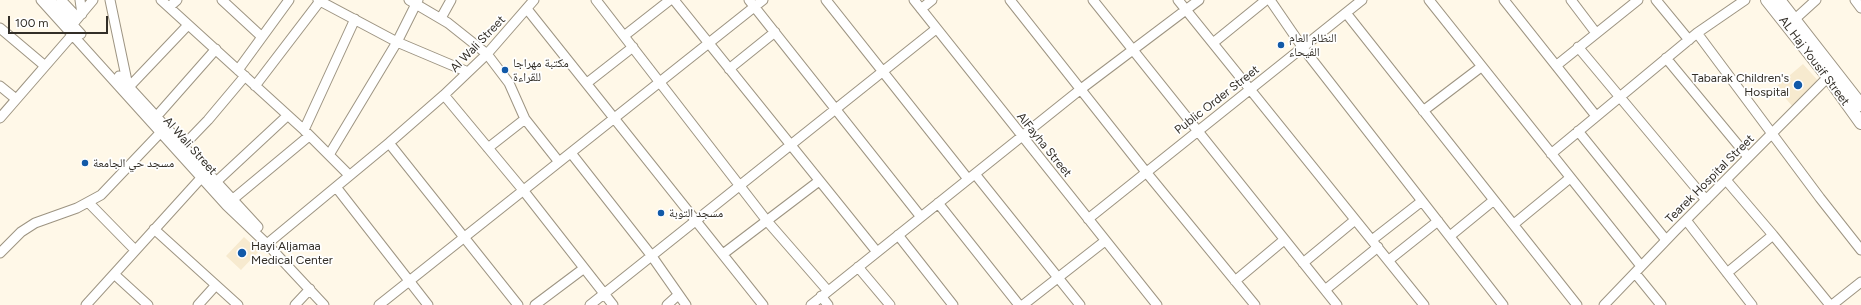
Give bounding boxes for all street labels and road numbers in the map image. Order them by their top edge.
street label: Al Wali Street [448,13,508,75]
street label: AL Haj Yousif Street [1776,13,1852,109]
street label: Public Order Street [1172,63,1262,137]
street label: AlFayha Street [1014,110,1074,180]
street label: Al Wali Street [160,114,220,178]
street label: Tearek Hospital Street [1663,132,1757,226]

